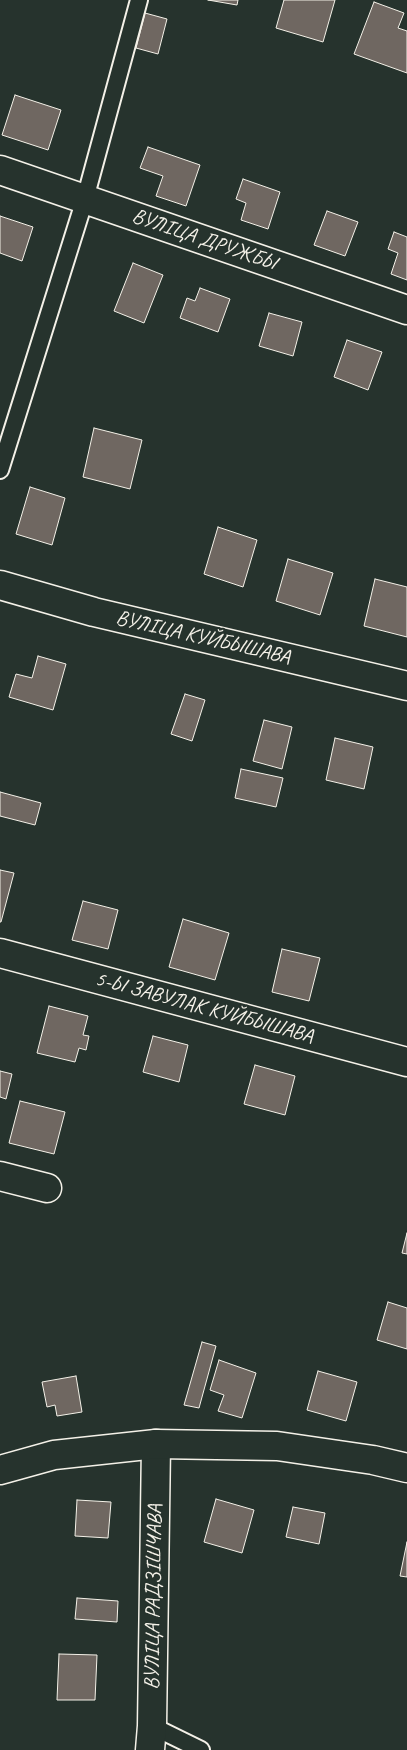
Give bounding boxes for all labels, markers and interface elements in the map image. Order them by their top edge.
street label: ВУЛІЦА ДРУЖБЫ [129,204,279,276]
street label: ВУЛІЦА КУЙБЫШАВА [113,606,293,670]
street label: 5-Ы ЗАВУЛАК КУЙБЫШАВА [92,967,316,1049]
street label: ВУЛІЦА РАДЗІШЧАВА [140,1504,168,1690]

